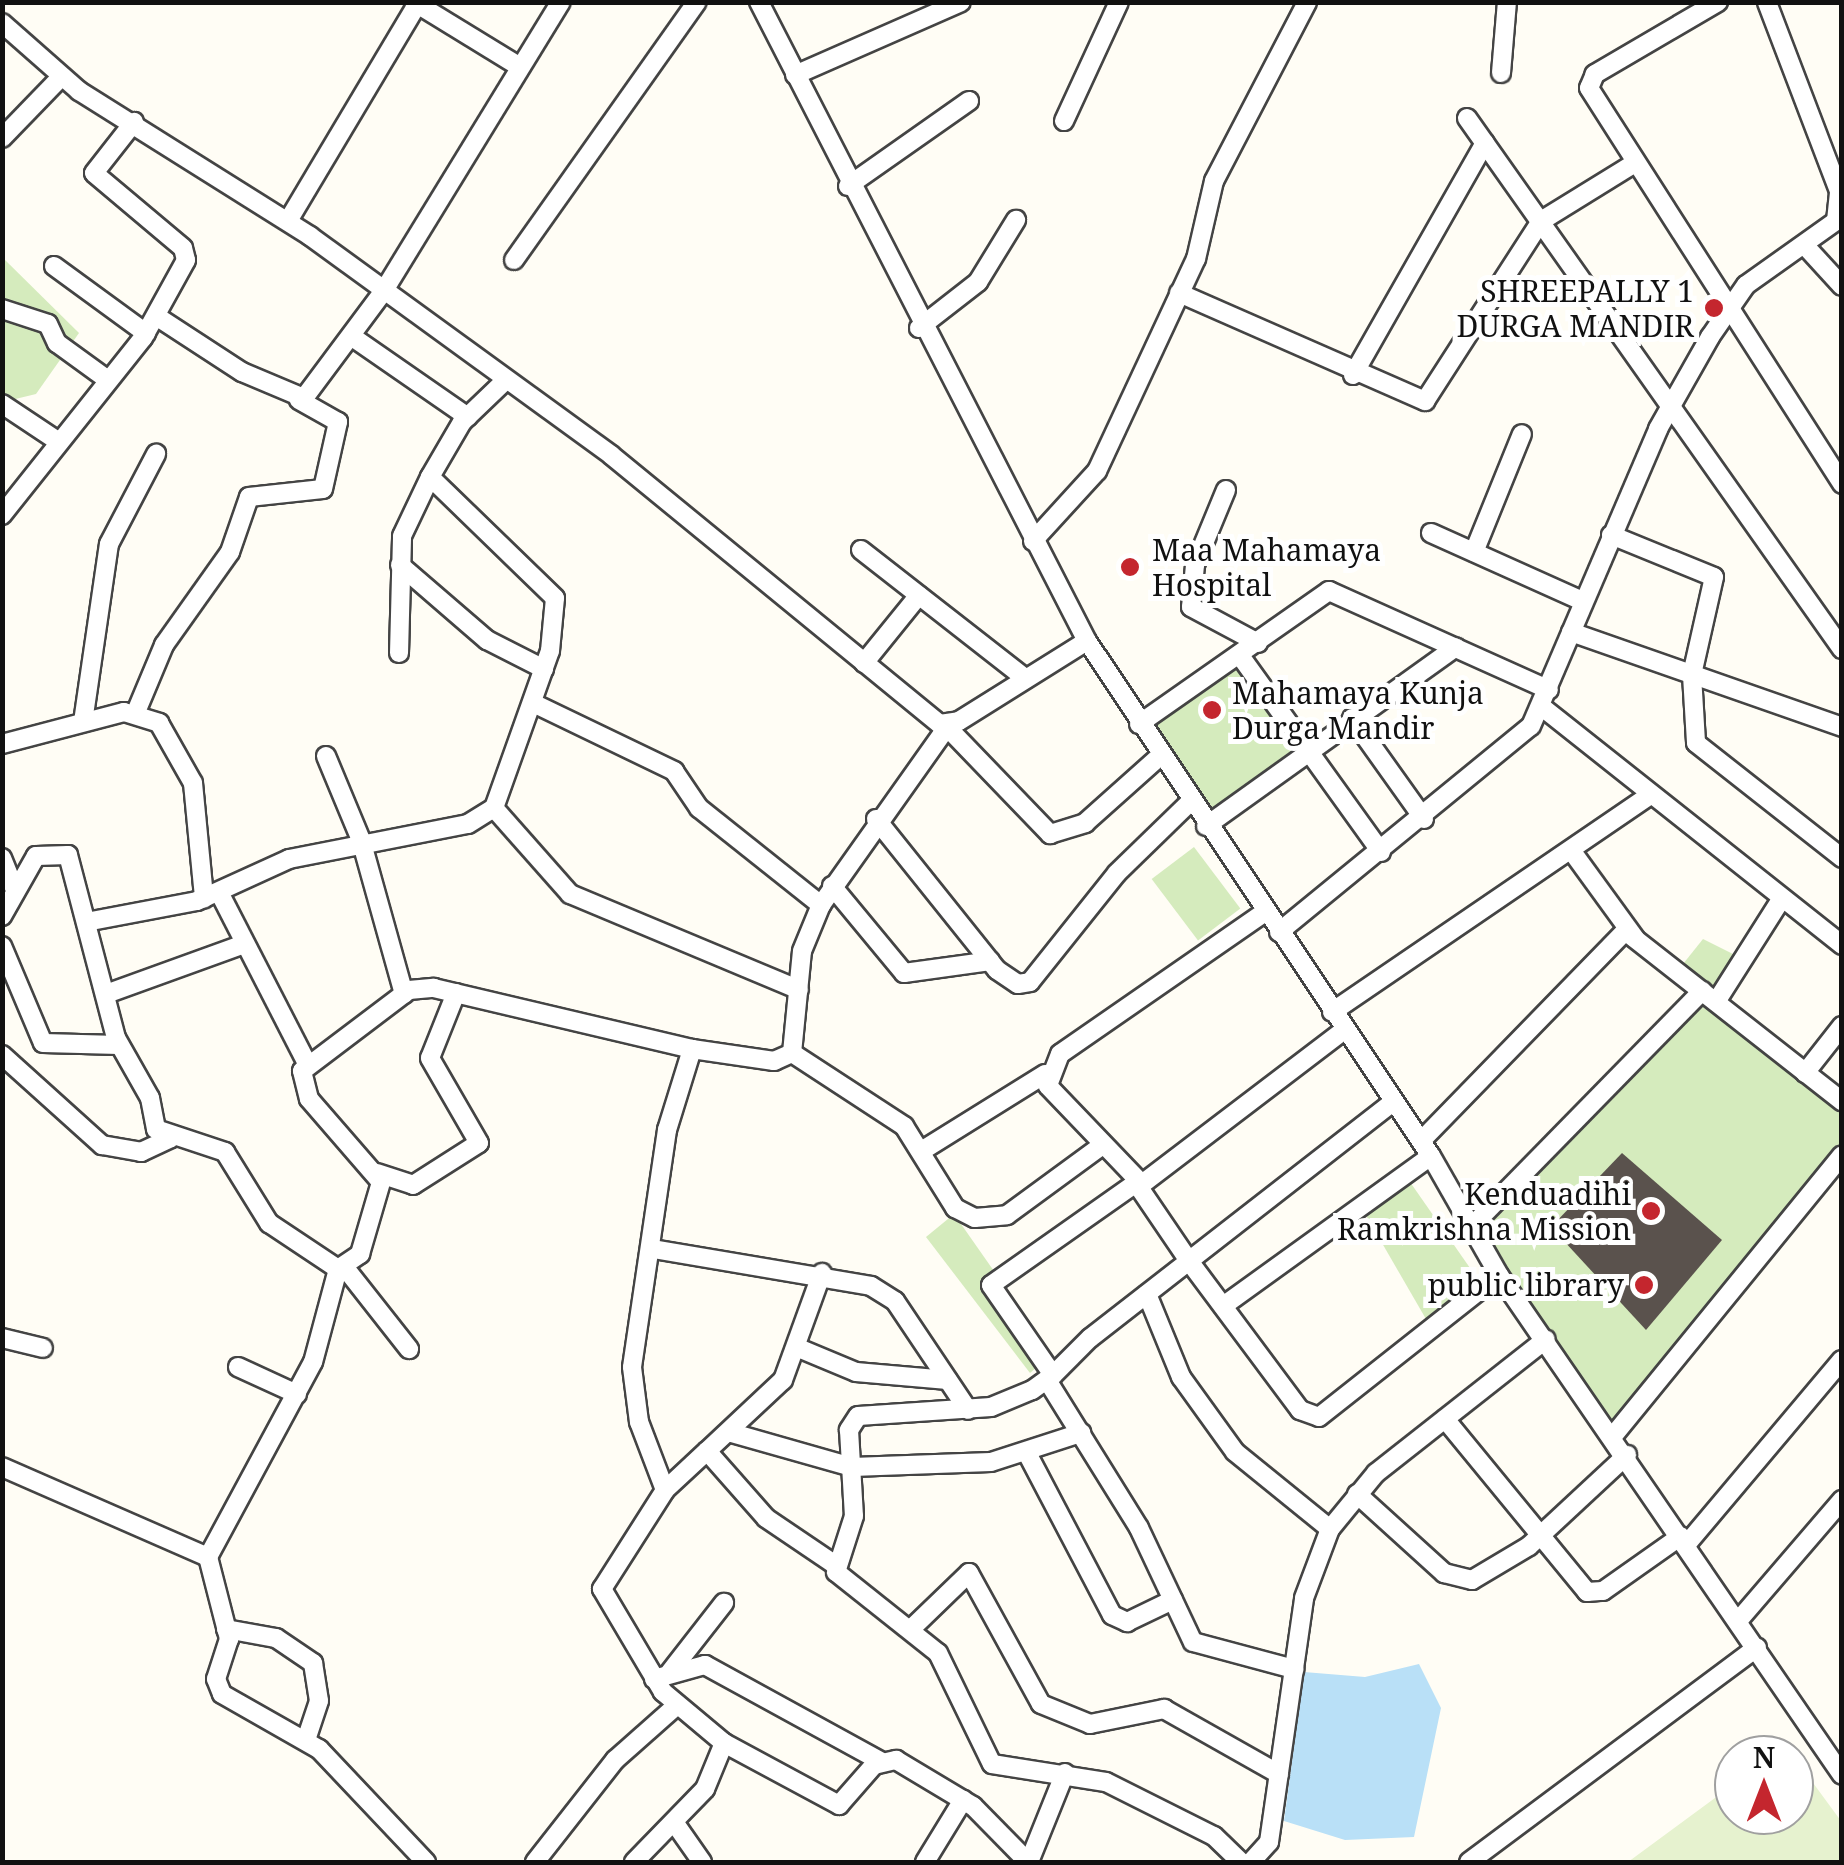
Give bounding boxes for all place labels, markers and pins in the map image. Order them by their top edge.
place label: SHREEPALLY 1 DURGA MANDIR [1457,273,1694,344]
marker: SHREEPALLY 1 DURGA MANDIR [1703,297,1725,319]
place label: Maa Mahamaya Hospital [1152,532,1381,602]
marker: Maa Mahamaya Hospital [1117,554,1143,580]
place label: Mahamaya Kunja Durga Mandir [1232,675,1484,746]
marker: Mahamaya Kunja Durga Mandir [1201,699,1223,721]
place label: Kenduadihi Ramkrishna Mission [1337,1176,1631,1246]
marker: Kenduadihi Ramkrishna Mission [1640,1200,1662,1222]
place label: public library [1428,1267,1624,1303]
marker: public library [1633,1274,1655,1296]

